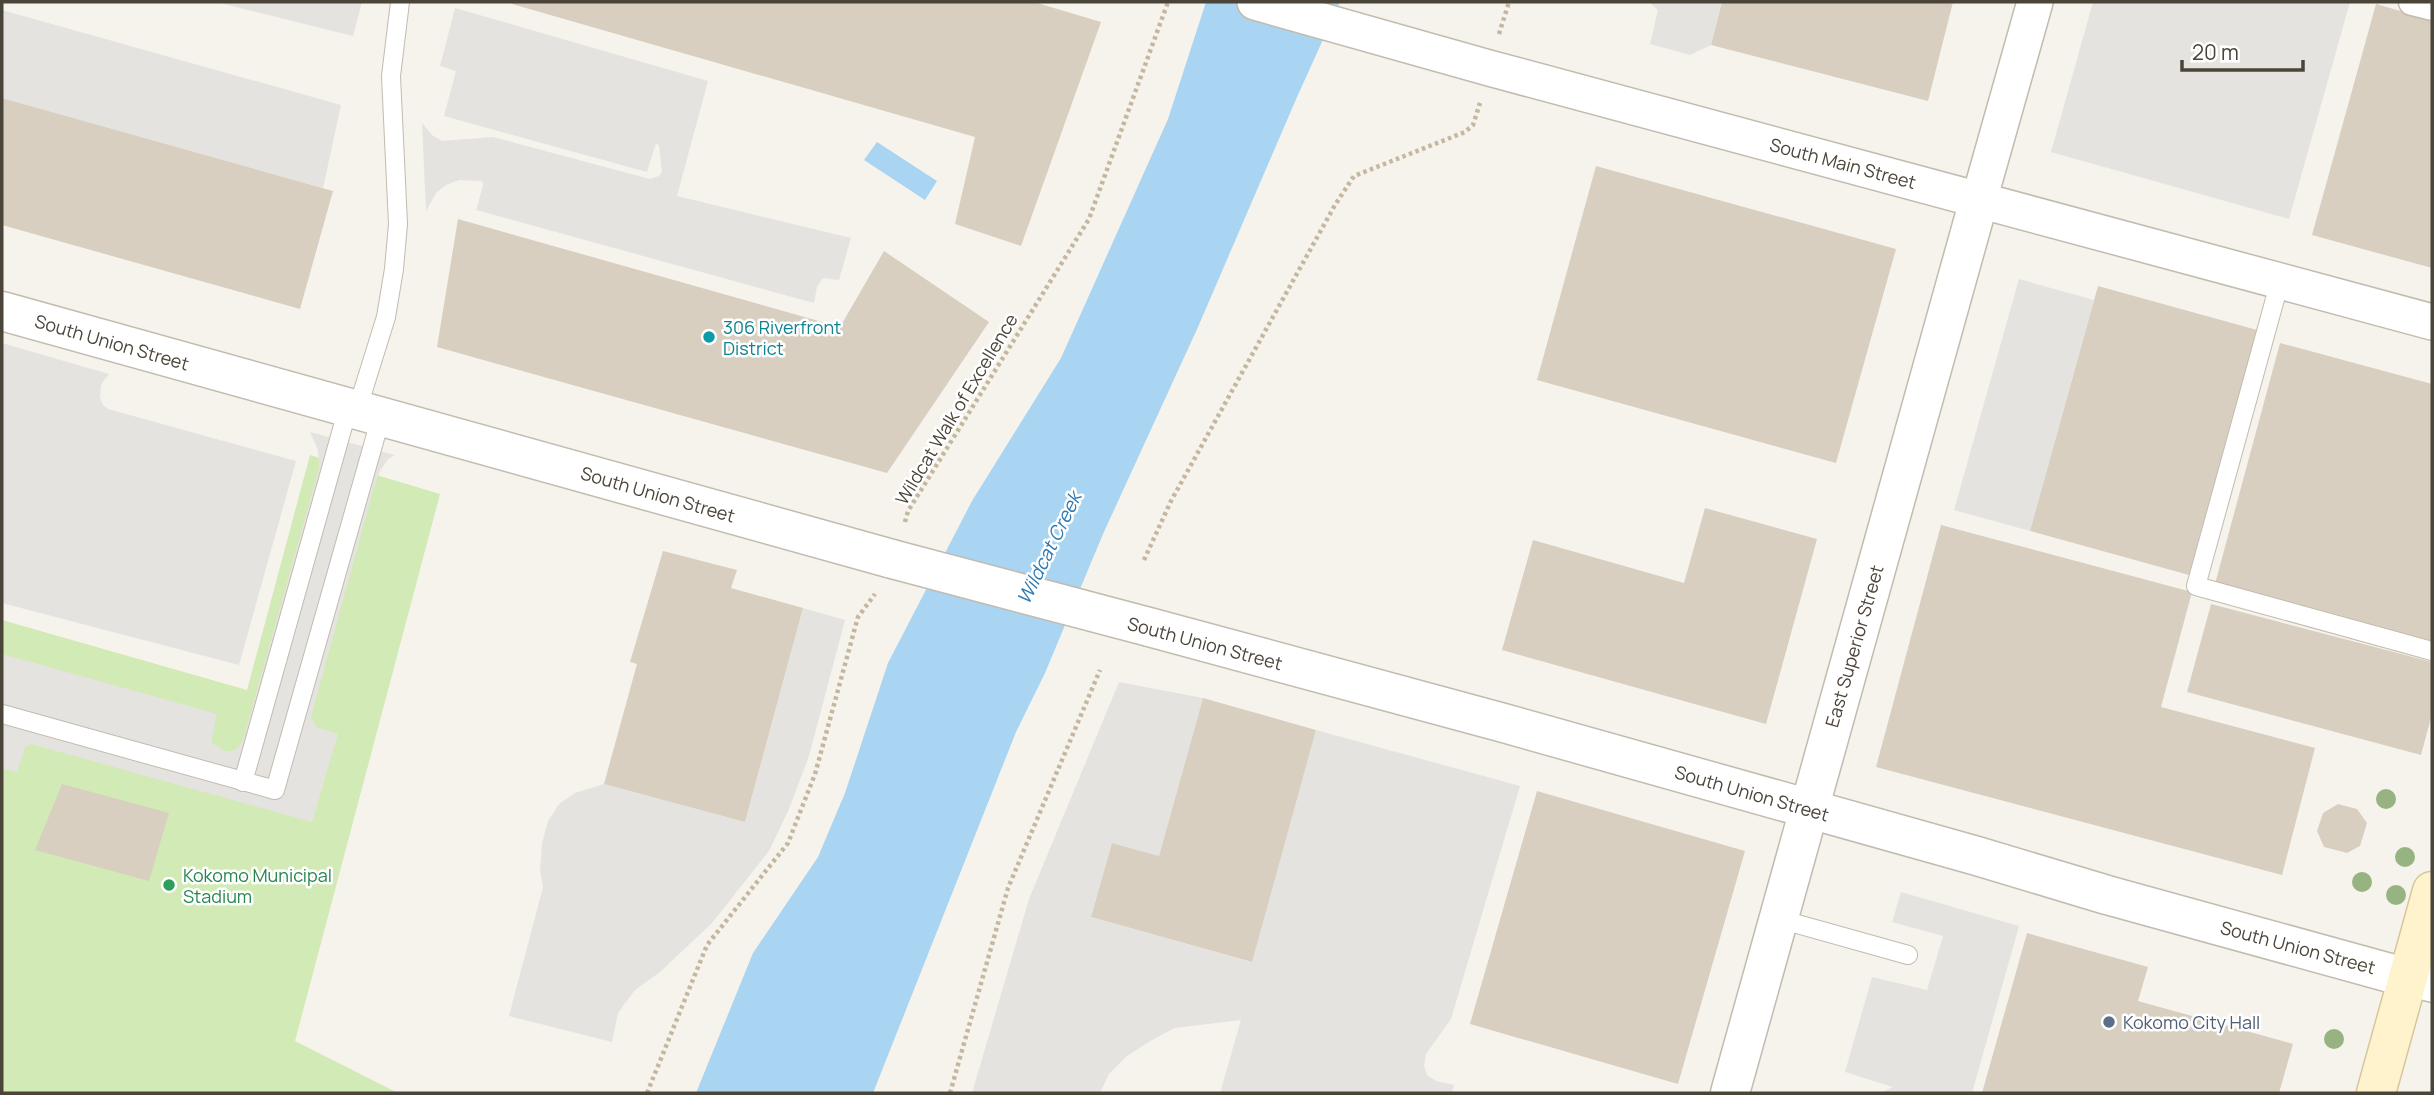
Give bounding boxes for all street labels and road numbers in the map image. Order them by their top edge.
street label: South Main Street [1767,132,1919,194]
street label: South Union Street [32,309,192,375]
street label: Wildcat Walk of Excellence [889,309,1023,509]
street label: South Union Street [578,461,738,527]
street label: East Superior Street [1819,562,1889,730]
street label: South Union Street [1125,611,1285,675]
street label: South Union Street [1672,760,1832,826]
street label: South Union Street [2218,915,2378,979]

